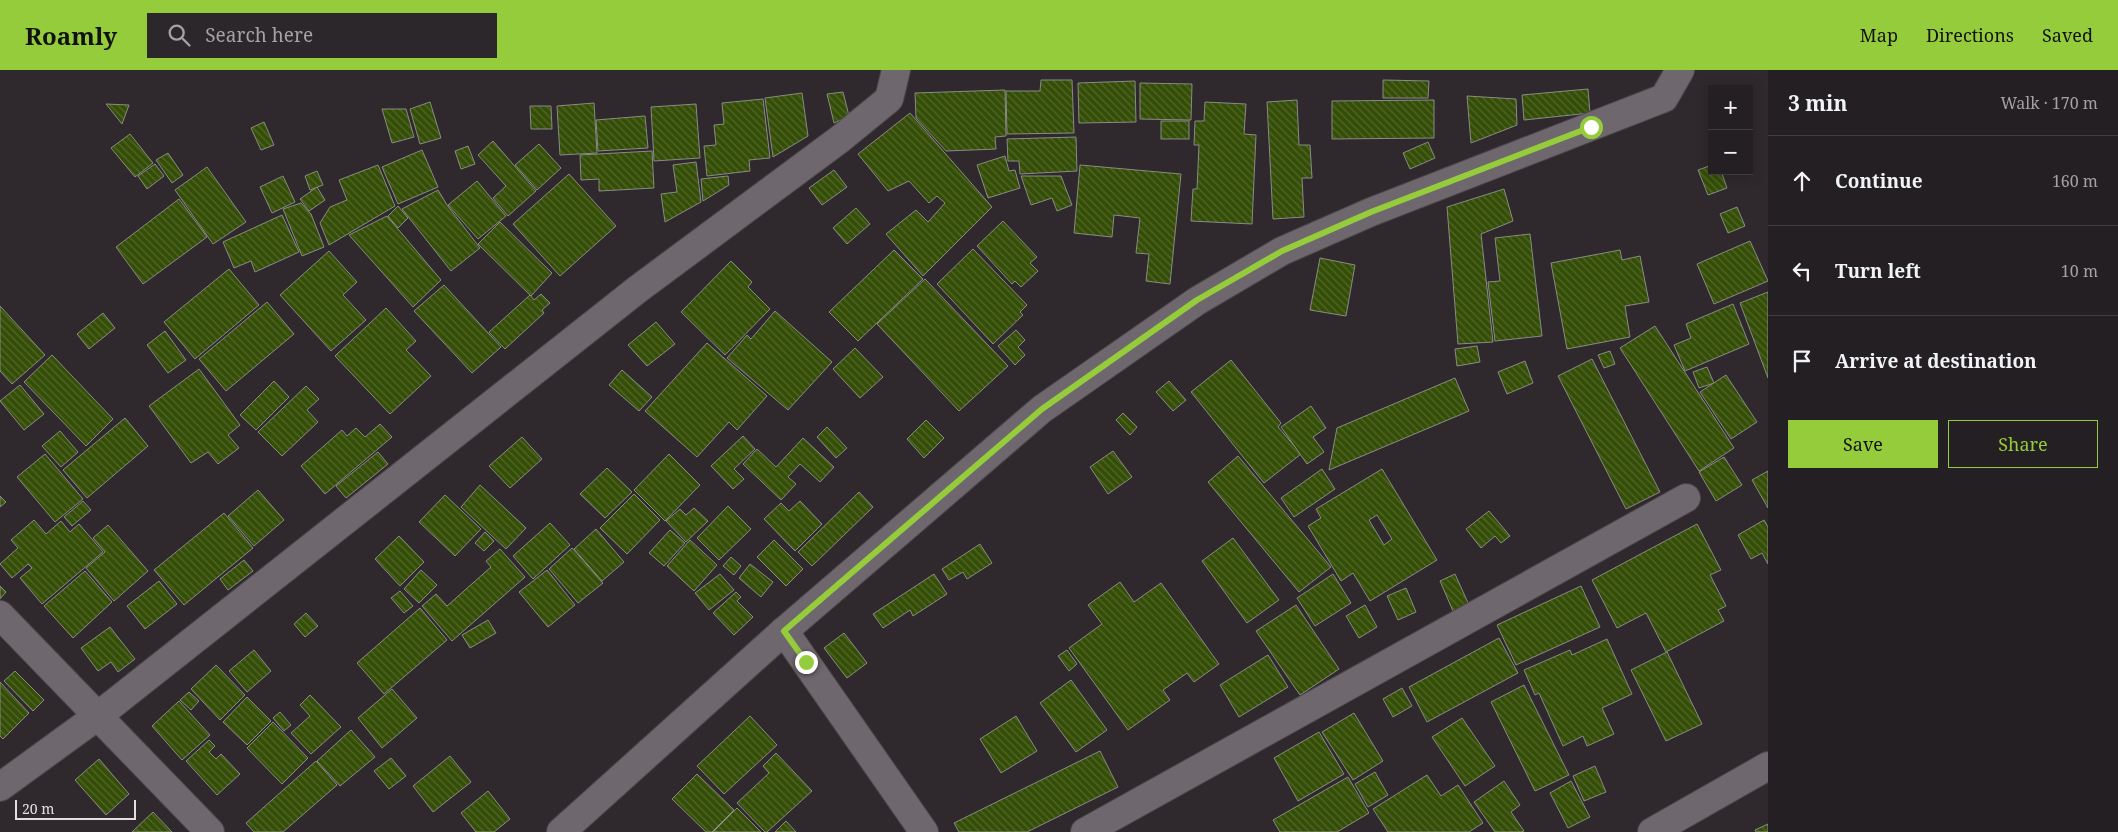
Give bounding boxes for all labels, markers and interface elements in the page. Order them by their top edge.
search box [147,13,497,58]
text: Roamly [25,19,117,52]
icon: search [165,21,193,49]
text: Search here [205,22,313,48]
text: Map [1860,23,1898,47]
text: Directions [1926,23,2014,47]
text: Saved [2042,23,2093,47]
map controls [1708,85,1753,175]
button: + [1708,85,1753,130]
text: 3 min [1788,89,1847,117]
text: Walk · 170 m [2001,92,2098,114]
route start [1580,116,1603,139]
button: − [1708,130,1753,175]
icon: ahead [1788,167,1816,195]
text: Continue [1835,168,1923,194]
text: 160 m [2052,170,2098,192]
icon: left [1788,257,1816,285]
text: Turn left [1835,258,1921,284]
text: 10 m [2061,260,2098,282]
icon: arrive [1788,347,1816,375]
text: Arrive at destination [1835,348,2037,374]
button: Save [1788,420,1938,468]
button: Share [1948,420,2098,468]
route end [795,651,818,674]
scale bar [15,797,136,820]
text: 20 m [22,799,55,818]

